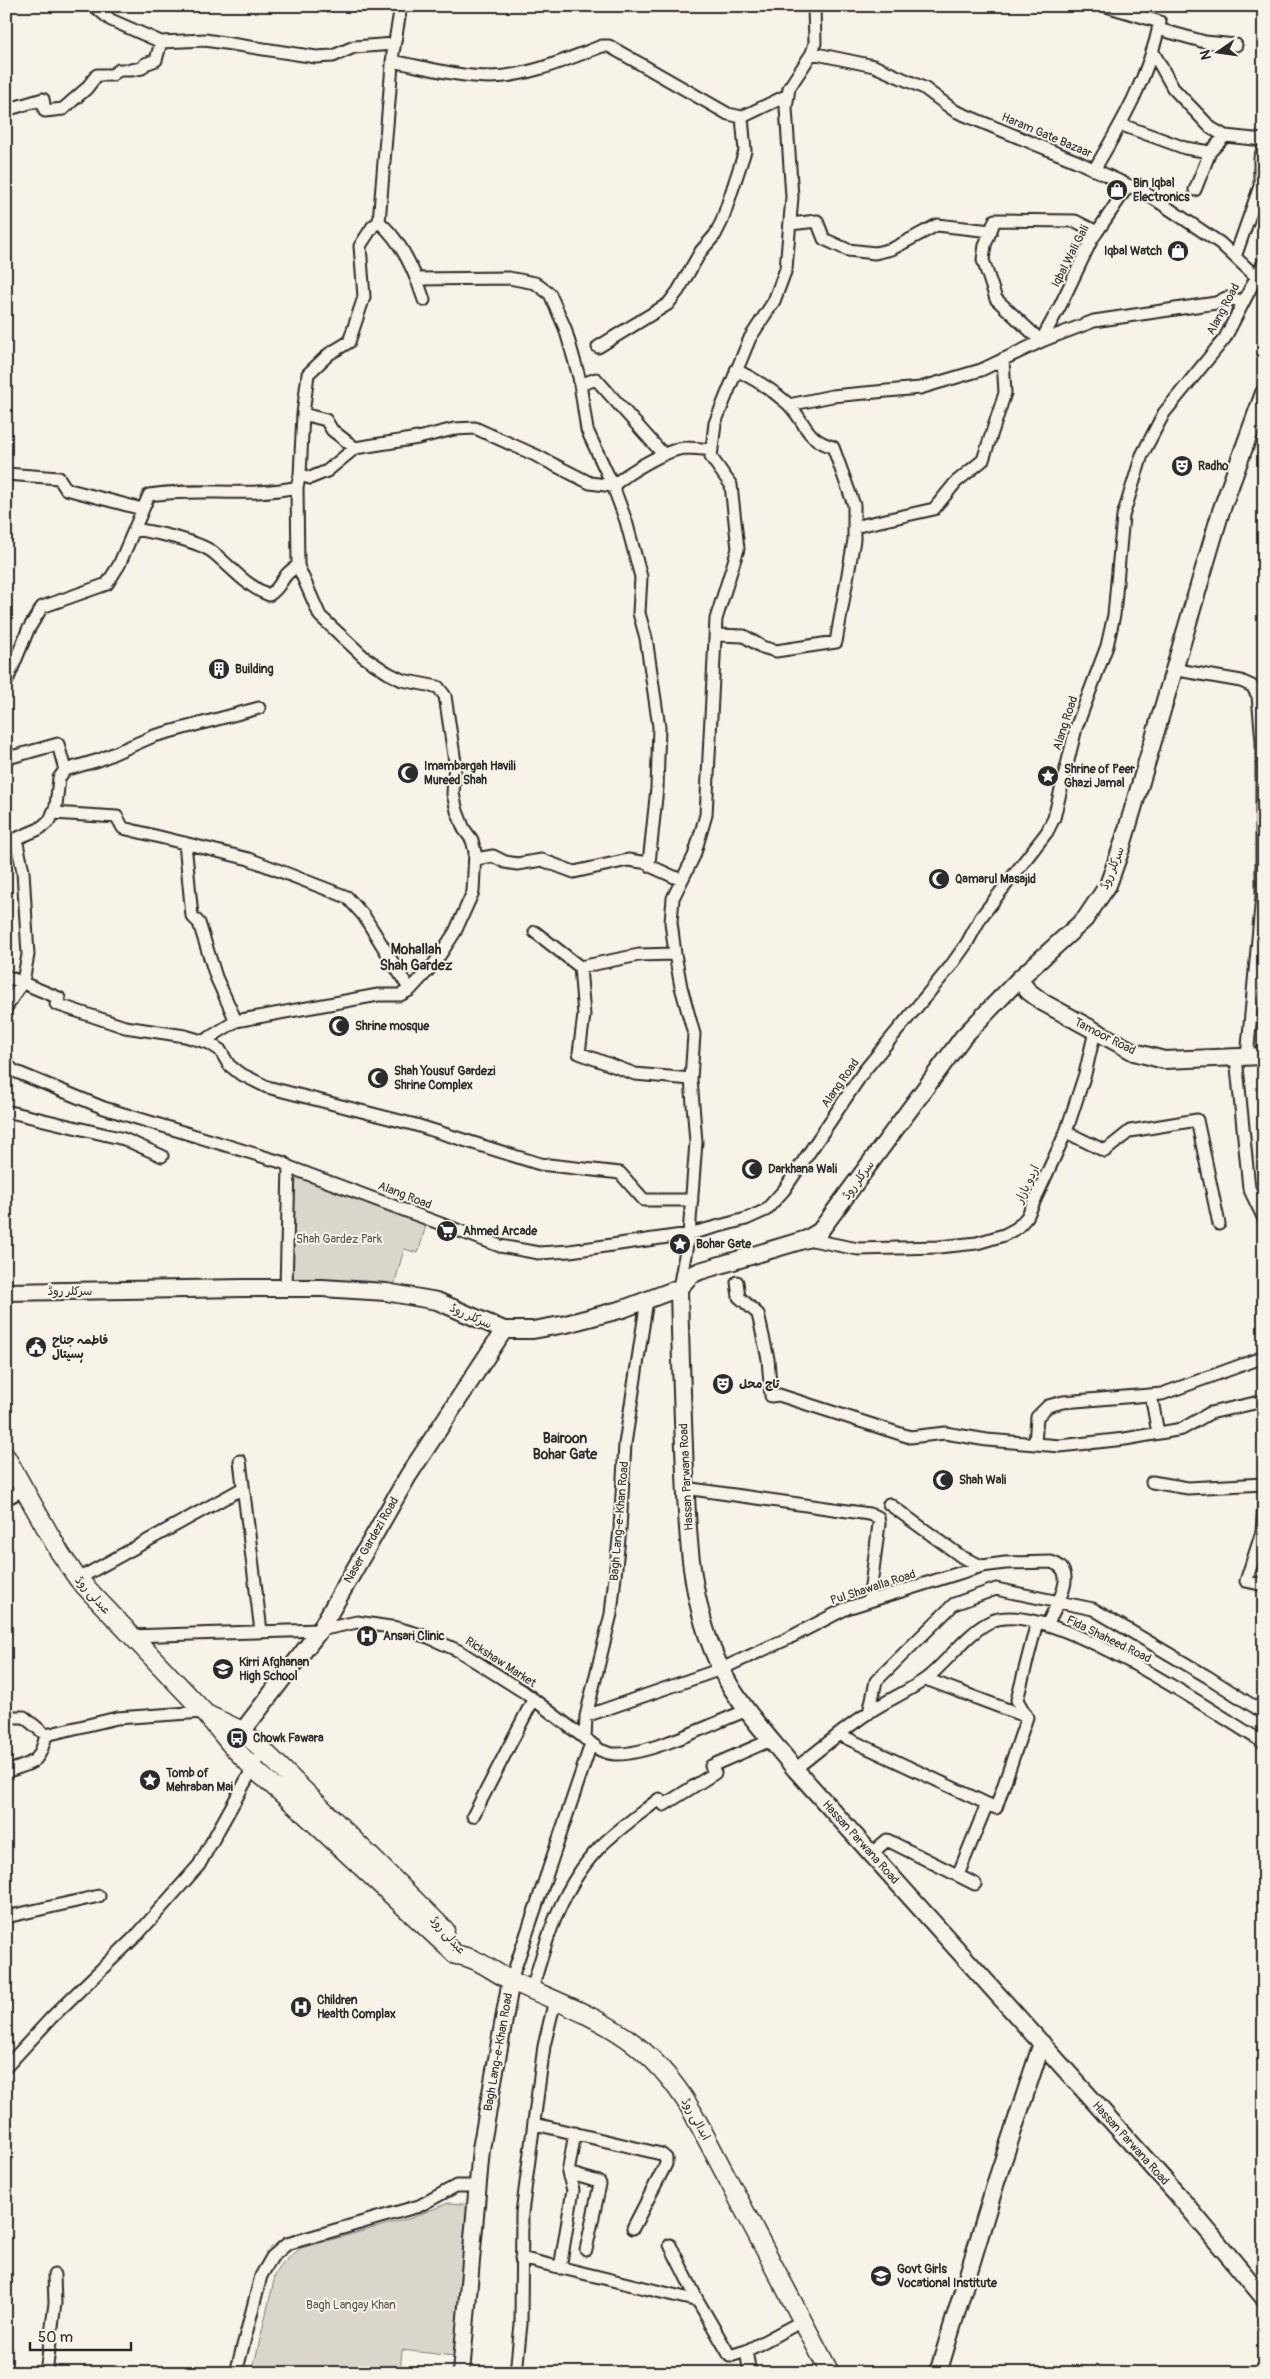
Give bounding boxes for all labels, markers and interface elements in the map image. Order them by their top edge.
north arrow [1192,28,1242,78]
text: N [1196,48,1215,61]
street label: Haram Gate Bazaar [999,110,1095,162]
place label: Bin Iqbal Electronics [1133,176,1190,205]
shop icon: Bin Iqbal Electronics [1105,178,1129,202]
street label: Iqbal Wali Gali [1048,223,1093,290]
shop icon: Iqbal Watch [1166,239,1190,263]
place label: Iqbal Watch [1104,244,1162,259]
street label: Alang Road [1204,281,1243,338]
theatre icon: Radho [1170,454,1194,478]
place label: Radho [1198,459,1229,474]
building icon: Building [207,657,231,681]
place label: Building [235,662,274,677]
street label: Alang Road [1050,694,1081,752]
place label: Imambargah Havili Mureed Shah [424,759,516,788]
mosque icon: Imambargah Havili Mureed Shah [396,761,420,785]
place label: Shrine of Peer Ghazi Jamal [1064,762,1136,791]
place icon: Shrine of Peer Ghazi Jamal [1036,764,1060,788]
street label: سرکلر روڈ [1097,845,1128,892]
mosque icon: Qamarul Masajid [927,867,951,891]
place label: Qamarul Masajid [955,872,1036,887]
district label: Mohallah Shah Gardez [380,941,453,974]
mosque icon: Shrine mosque [327,1014,351,1038]
street label: Tamoor Road [1072,1015,1138,1058]
place label: Shrine mosque [355,1019,430,1034]
street label: Alang Road [818,1056,863,1111]
place label: Shah Yousuf Gardezi Shrine Complex [394,1064,495,1093]
mosque icon: Shah Yousuf Gardezi Shrine Complex [366,1066,390,1090]
mosque icon: Darkhana Wali [740,1157,764,1181]
street label: سرکلر روڈ [839,1158,878,1203]
place label: Darkhana Wali [768,1162,837,1177]
street label: اردو بازار [1012,1163,1043,1207]
street label: Alang Road [376,1178,434,1213]
supermarket icon: Ahmed Arcade [435,1219,459,1243]
place label: Ahmed Arcade [463,1224,538,1239]
park label: Shah Gardez Park [296,1232,382,1247]
place icon: Bohar Gate [668,1232,692,1256]
place label: Bohar Gate [696,1237,752,1252]
street label: سرکلر روڈ [48,1284,92,1299]
street label: سرکلر روڈ [447,1300,494,1332]
place label: فاطمہ جناح ہسپتال [52,1333,108,1363]
public building icon: فاطمہ جناح ہسپتال [24,1335,48,1359]
theatre icon: تاج محل [711,1372,735,1396]
place label: تاج محل [739,1377,780,1392]
street label: Hassan Parwana Road [676,1423,697,1531]
district label: Bairoon Bohar Gate [533,1430,598,1463]
street label: Bagh Lang-e-Khan Road [607,1460,632,1582]
mosque icon: Shah Wali [931,1468,955,1492]
place label: Shah Wali [959,1473,1006,1488]
street label: Naser Gardezi Road [341,1494,402,1586]
street label: Pul Shawalla Road [829,1567,918,1608]
street label: عبدلی روڈ [72,1573,114,1618]
street label: Fida Shaheed Road [1064,1612,1154,1666]
hospital icon: Ansari Clinic [355,1624,379,1648]
place label: Ansari Clinic [383,1629,445,1644]
street label: Rickshaw Market [462,1634,539,1691]
place label: Kirri Afghanan High School [239,1655,310,1684]
school or university icon: Kirri Afghanan High School [211,1657,235,1681]
bus stop icon: Chowk Fawara [225,1726,249,1750]
place label: Chowk Fawara [253,1731,324,1746]
place label: Tomb of Mehraban Mai [165,1766,233,1795]
place icon: Tomb of Mehraban Mai [138,1768,162,1792]
street label: Hassan Parwana Road [819,1797,902,1887]
street label: عبدلی روڈ [427,1913,469,1958]
street label: Bagh Lang-e-Khan Road [481,1992,516,2113]
place label: Children Health Complax [317,1993,396,2022]
hospital icon: Children Health Complax [289,1995,313,2019]
street label: ابدالی روڈ [678,2095,713,2143]
street label: Hassan Parwana Road [1089,2098,1172,2188]
place label: Govt Girls Vocational Institute [897,2262,998,2291]
school or university icon: Govt Girls Vocational Institute [869,2264,893,2288]
park label: Bagh Langay Khan [306,2298,396,2313]
scale bar [30,2319,131,2351]
text: 50 m [38,2328,73,2347]

